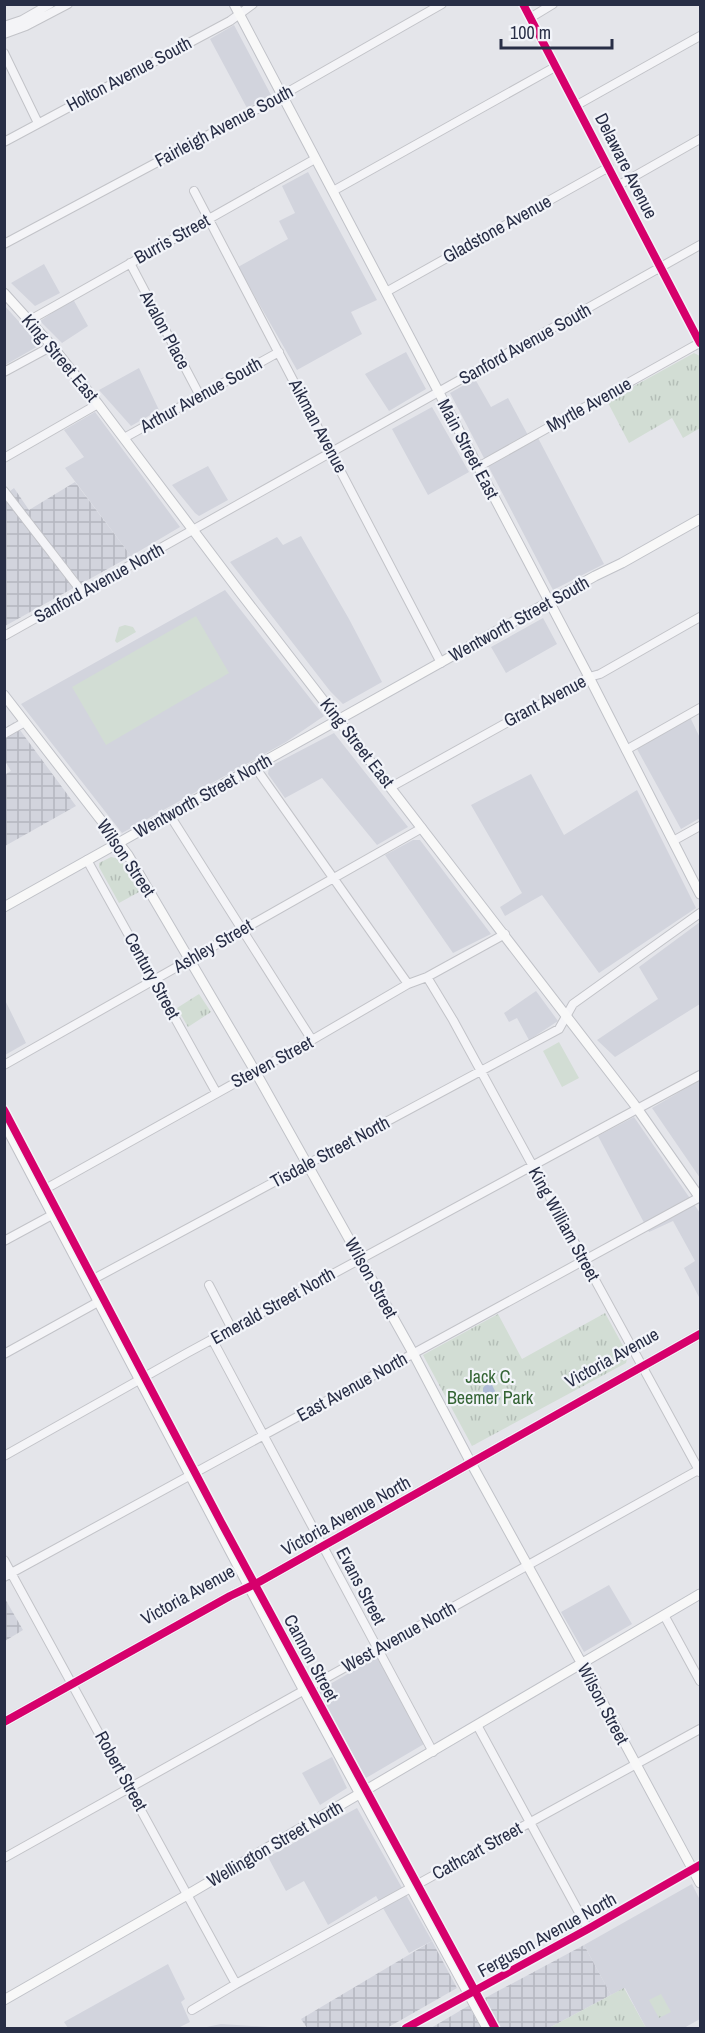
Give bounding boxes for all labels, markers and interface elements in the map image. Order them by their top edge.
scale bar [501,12,612,50]
text: 100 m [510,20,551,45]
street label: Holton Avenue South [62,30,196,117]
street label: Fairleigh Avenue South [150,79,297,173]
street label: Delaware Avenue [589,109,664,223]
street label: Gladstone Avenue [438,188,555,269]
street label: Burris Street [129,208,214,270]
street label: Avalon Place [134,285,197,374]
street label: Sanford Avenue South [454,297,595,390]
street label: King Street East [16,308,105,407]
street label: Arthur Avenue South [134,351,266,439]
street label: Myrtle Avenue [542,371,636,438]
street label: Aikman Avenue [283,373,354,477]
street label: Main Street East [432,394,505,503]
street label: Sanford Avenue North [29,536,168,629]
street label: Wentworth Street South [444,570,593,667]
street label: Grant Avenue [499,668,590,733]
street label: King Street East [314,693,400,793]
street label: Wentworth Street North [129,747,276,844]
street label: Wilson Street [91,814,162,901]
street label: Ashley Street [168,913,257,979]
street label: Century Street [118,928,186,1023]
street label: Steven Street [226,1030,317,1094]
street label: Tisdale Street North [266,1110,394,1194]
street label: King William Street [523,1162,606,1285]
street label: Wilson Street [339,1233,404,1323]
street label: Emerald Street North [206,1261,339,1350]
street label: Victoria Avenue [560,1321,663,1394]
street label: East Avenue North [292,1346,412,1427]
park label: Jack C. Beemer Park [447,1364,534,1410]
street label: Victoria Avenue North [277,1470,415,1561]
street label: Evans Street [331,1543,392,1629]
street label: Victoria Avenue [136,1558,239,1631]
street label: West Avenue North [337,1595,460,1678]
street label: Cannon Street [278,1610,345,1706]
street label: Wilson Street [572,1659,635,1749]
street label: Robert Street [89,1726,154,1815]
street label: Wellington Street North [202,1794,347,1893]
street label: Cathcart Street [427,1816,526,1886]
street label: Ferguson Avenue North [473,1886,621,1983]

